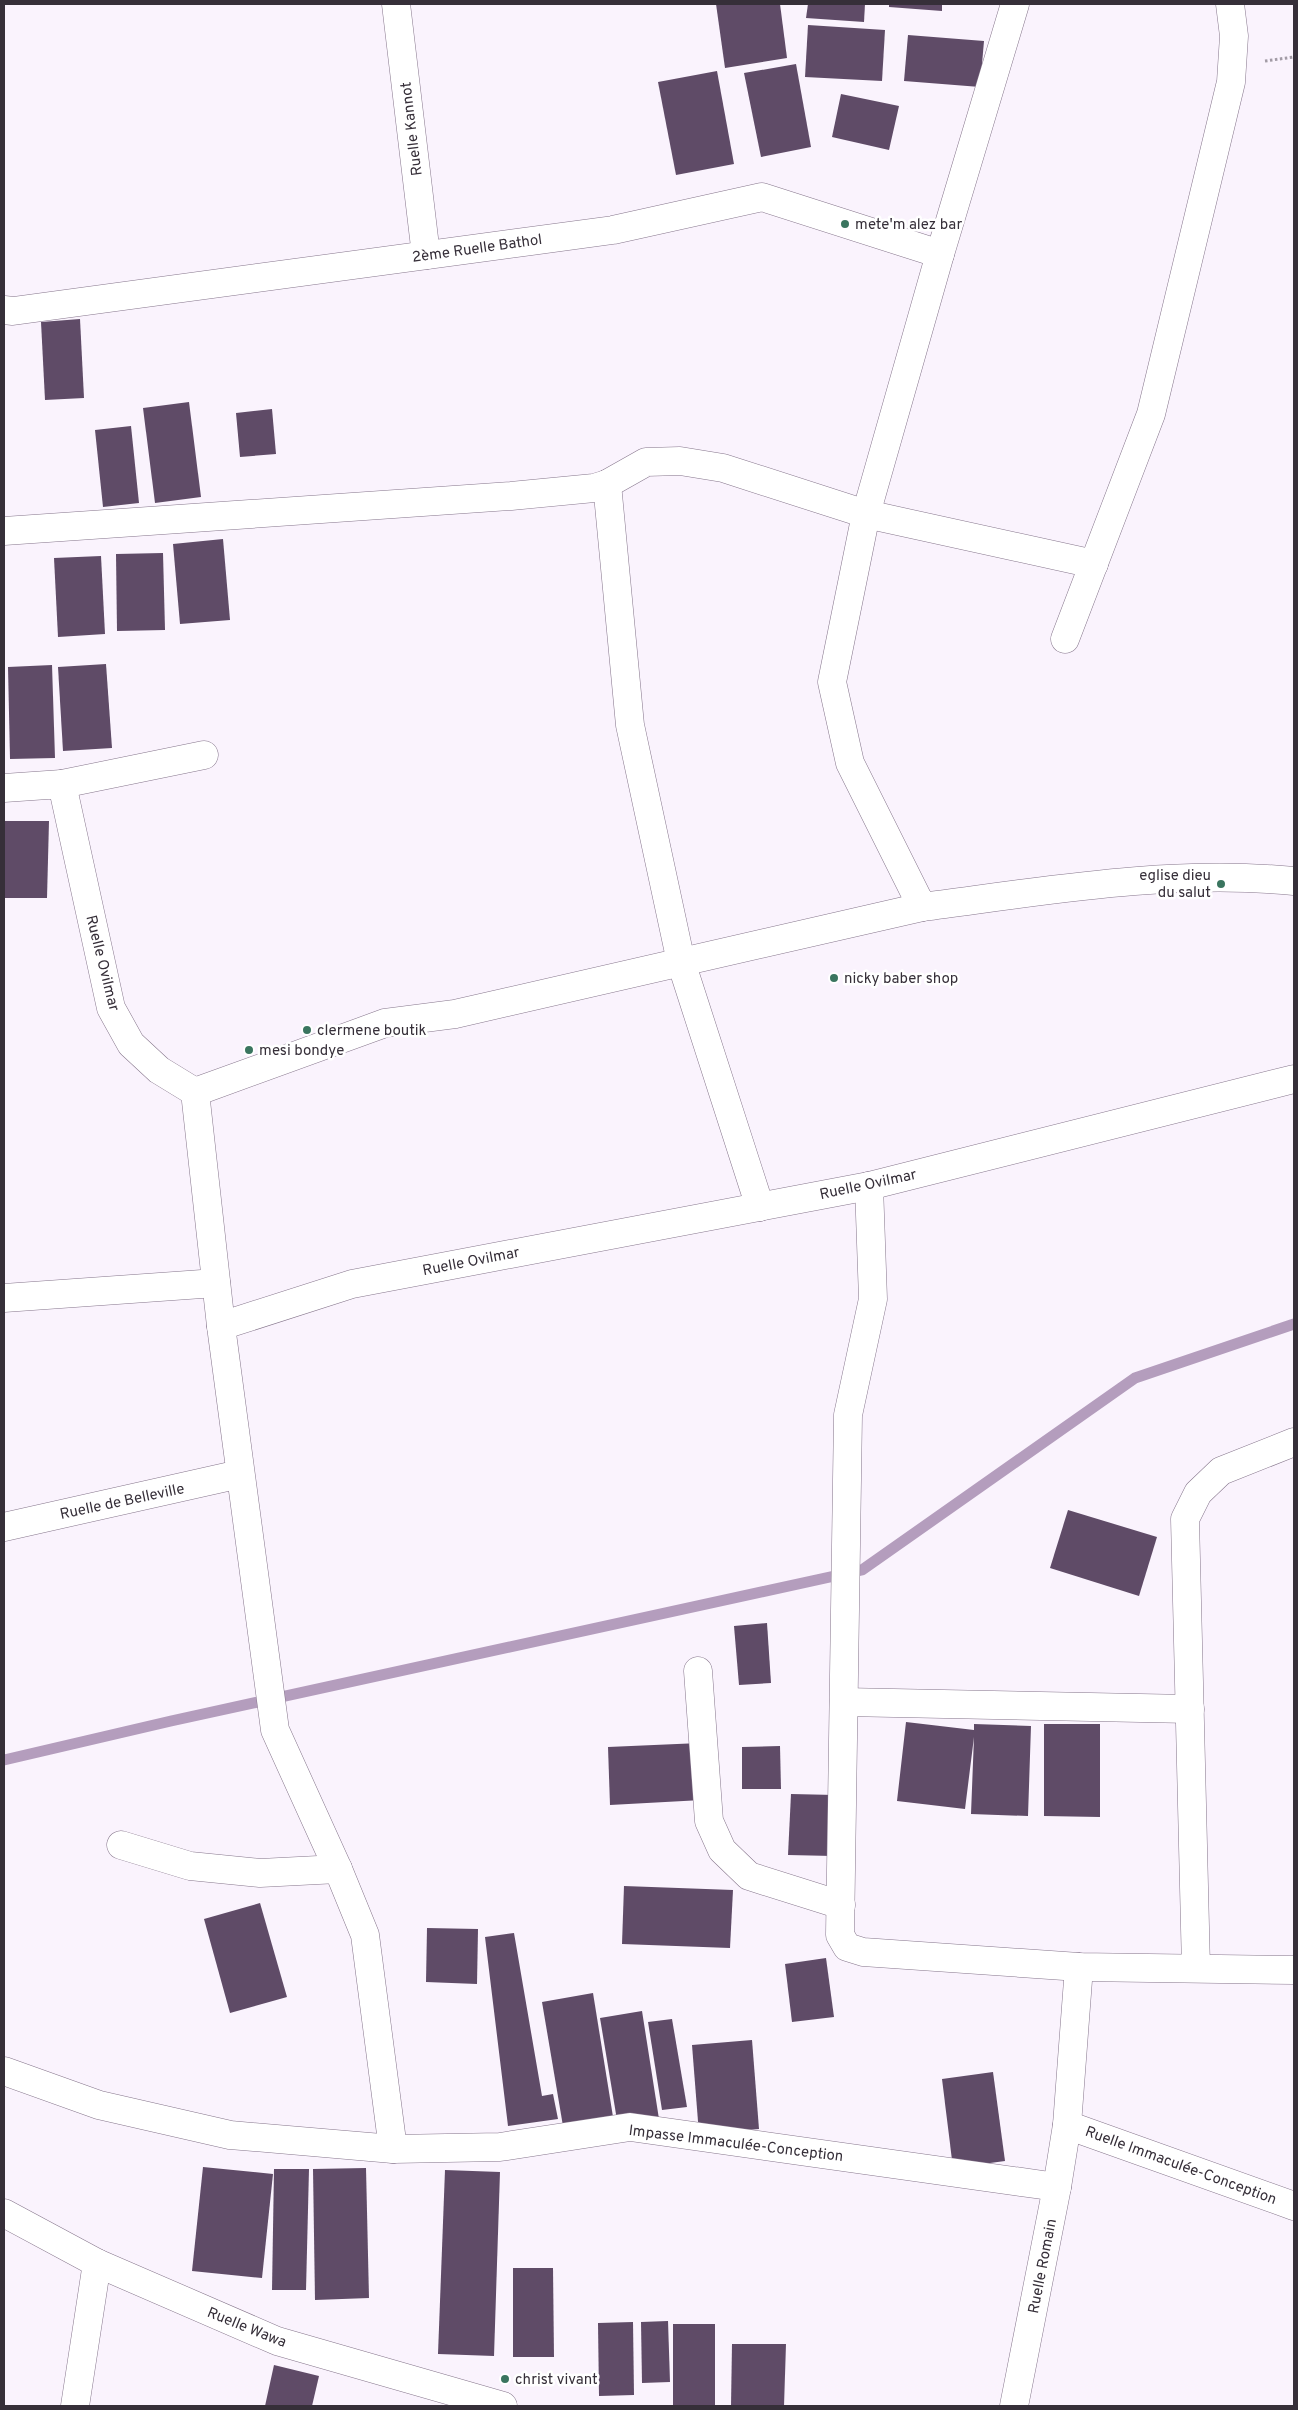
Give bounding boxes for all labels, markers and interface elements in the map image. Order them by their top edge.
street label: Ruelle Kannot [397,81,428,177]
place label: mete'm alez bar [855,216,962,235]
marker: mete'm alez bar [839,218,851,230]
street label: 2ème Ruelle Bathol [411,231,544,268]
place label: eglise dieu du salut [1139,867,1211,903]
marker: eglise dieu du salut [1215,878,1227,890]
street label: Ruelle Ovilmar [80,913,123,1014]
place label: nicky baber shop [844,970,958,989]
marker: nicky baber shop [828,972,840,984]
place label: clermene boutik [317,1022,426,1041]
marker: clermene boutik [301,1024,313,1036]
place label: mesi bondye [259,1042,344,1061]
marker: mesi bondye [243,1044,255,1056]
street label: Ruelle Ovilmar [818,1166,919,1205]
street label: Ruelle Ovilmar [421,1244,522,1281]
street label: Ruelle de Belleville [58,1480,186,1525]
street label: Impasse Immaculée-Conception [627,2122,844,2167]
street label: Ruelle Immaculée-Conception [1082,2123,1279,2210]
street label: Ruelle Romain [1025,2217,1062,2315]
street label: Ruelle Wawa [204,2304,289,2353]
place label: christ vivant [515,2371,598,2390]
marker: christ vivant [499,2373,511,2385]

